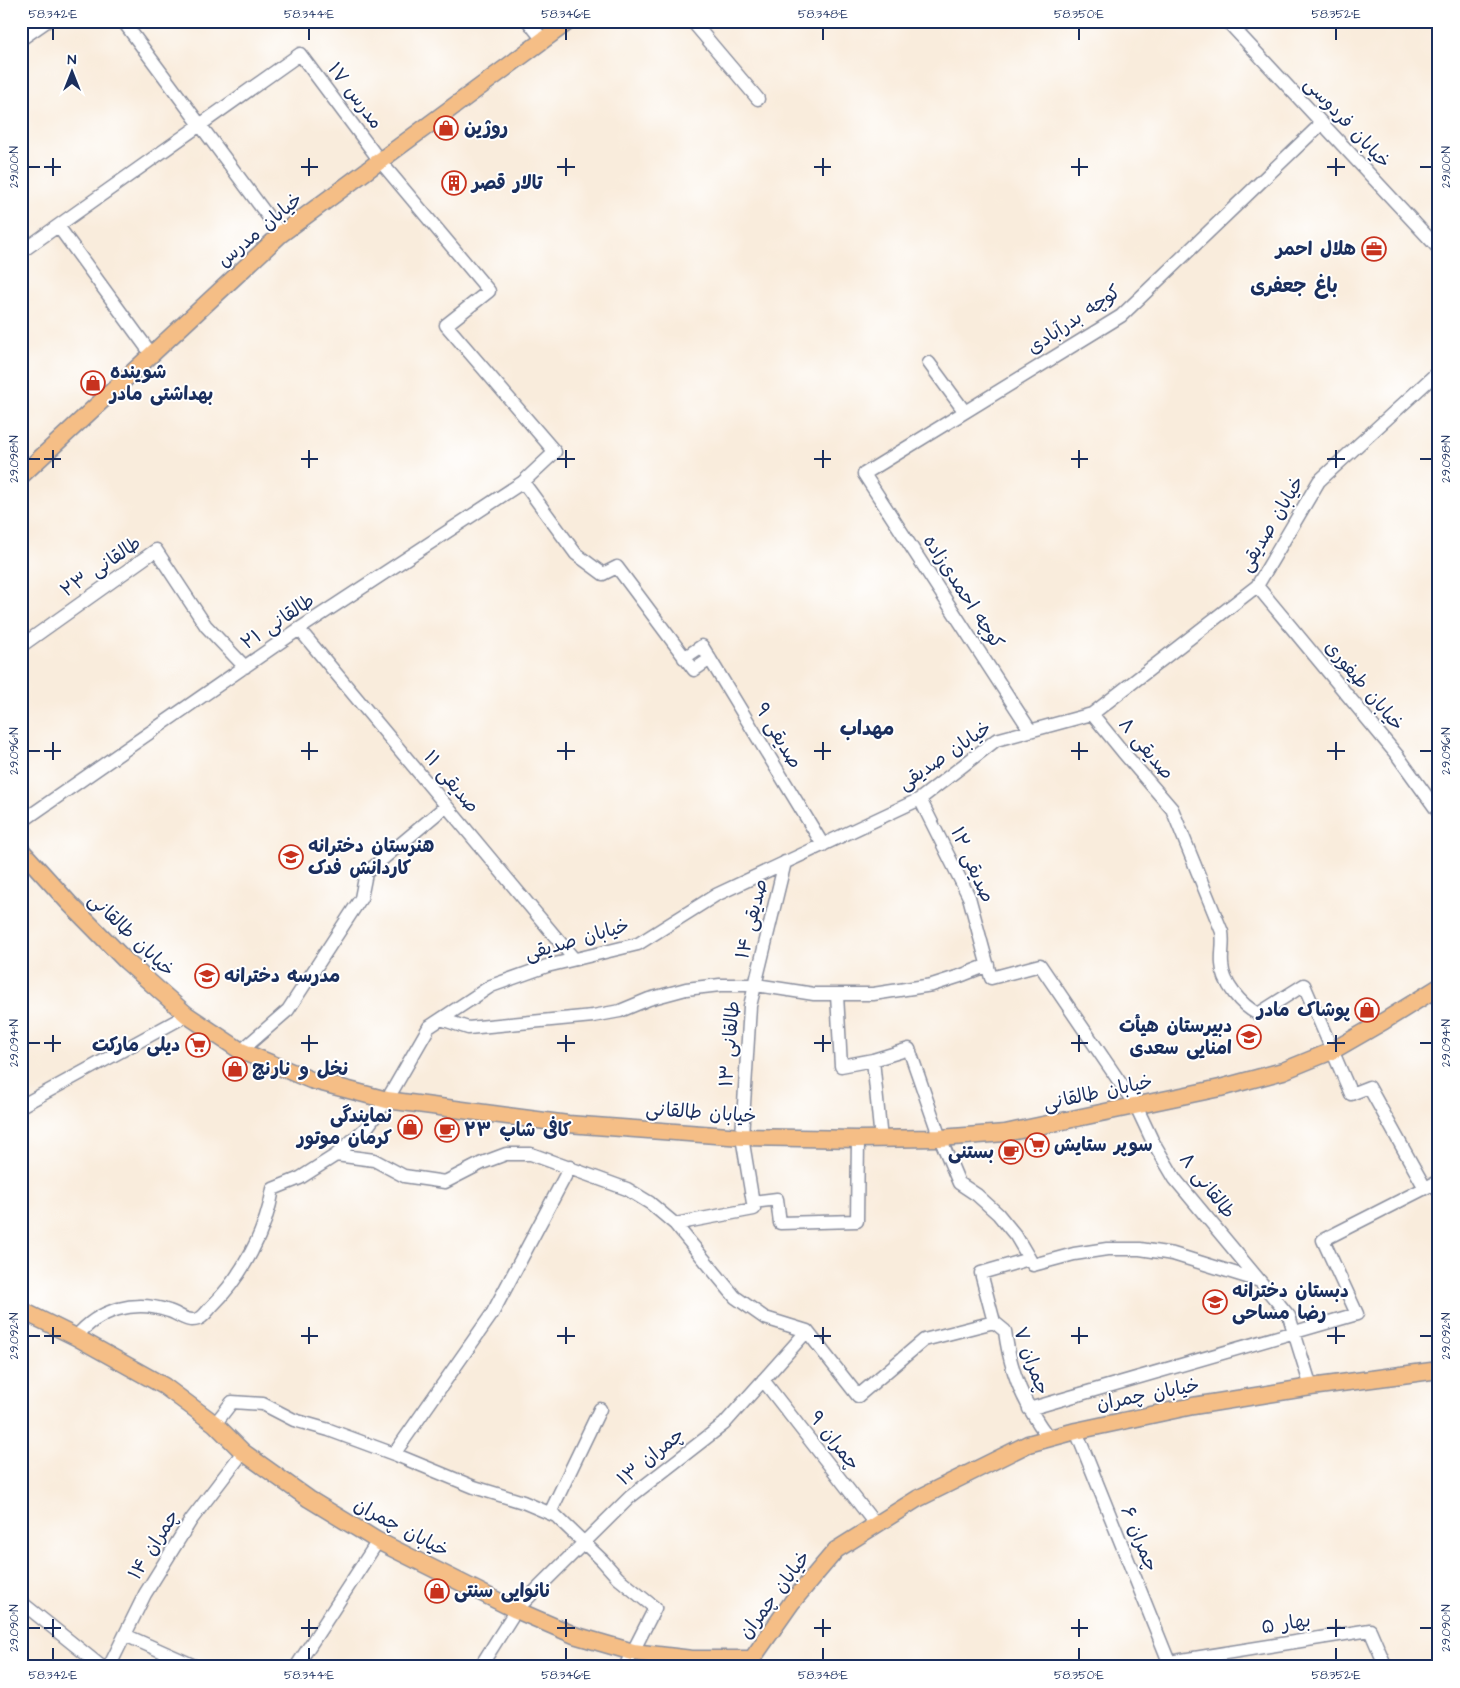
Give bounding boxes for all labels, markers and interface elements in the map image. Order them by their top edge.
text: 58.342°E [29,6,77,23]
text: 58.344°E [284,6,334,23]
text: 58.346°E [541,6,591,23]
text: 58.348°E [798,6,848,23]
text: 58.350°E [1054,6,1104,23]
text: 58.352°E [1311,6,1361,23]
north arrow [48,48,98,98]
text: N [68,50,77,70]
street label: مدرس ۱۷ [321,57,389,135]
street label: خیابان فردوسی [1298,71,1396,175]
shop icon: روژین [433,115,459,141]
place label: روژین [464,115,508,142]
text: 29.100°N [6,145,23,188]
text: 29.100°N [1438,145,1455,188]
building icon: تالار قصر [441,170,467,196]
place label: تالار قصر [470,170,544,197]
street label: خیابان مدرس [212,186,308,274]
place label: هلال احمر [1274,236,1356,263]
office icon: هلال احمر [1361,236,1387,262]
district label: باغ جعفری [1250,272,1338,300]
street label: کوچه بدرآبادی [1022,279,1126,361]
place label: شوینده بهداشتی مادر [108,359,213,408]
shop icon: شوینده بهداشتی مادر [80,370,106,396]
text: 29.098°N [6,435,23,483]
text: 29.098°N [1438,435,1455,483]
street label: خیابان صدیقی [1233,471,1311,577]
street label: طالقانی ۲۳ [55,530,147,604]
street label: کوچه احمدی‌زاده [916,530,1010,654]
street label: طالقانی ۲۱ [236,587,320,657]
street label: خیابان طیفوری [1318,635,1410,737]
street label: صدیقی ۹ [748,698,808,774]
street label: صدیقی ۸ [1112,712,1180,786]
district label: مهداب [840,715,894,743]
street label: خیابان صدیقی [893,715,997,797]
text: 29.096°N [6,727,23,775]
text: 29.096°N [1438,727,1455,775]
street label: صدیقی ۱۱ [417,745,485,819]
street label: صدیقی ۱۲ [943,823,1001,907]
place label: هنرستان دخترانه کاردانش فدک [308,833,434,882]
school or university icon: هنرستان دخترانه کاردانش فدک [278,844,304,870]
street label: صدیقی ۱۴ [729,876,775,962]
street label: خیابان طالقانی [82,887,180,983]
street label: خیابان صدیقی [522,912,632,968]
school or university icon: مدرسه دخترانه [194,963,220,989]
place label: مدرسه دخترانه [224,963,340,990]
place label: پوشاک مادر [1255,997,1351,1024]
shop icon: پوشاک مادر [1354,997,1380,1023]
street label: طالقانی ۱۳ [713,1000,747,1088]
place label: دبیرستان هیأت امنایی سعدی [1119,1013,1232,1062]
text: 29.094°N [6,1018,23,1067]
text: 29.094°N [1438,1018,1455,1067]
school or university icon: دبیرستان هیأت امنایی سعدی [1236,1024,1262,1050]
place label: دیلی مارکت [92,1032,180,1059]
supermarket icon: دیلی مارکت [185,1032,211,1058]
shop icon: نخل و نارنج [222,1056,248,1082]
place label: نخل و نارنج [252,1056,348,1083]
street label: خیابان طالقانی [1041,1068,1155,1118]
street label: خیابان طالقانی [645,1096,757,1130]
place label: نمایندگی کرمان موتور [295,1103,393,1152]
shop icon: نمایندگی کرمان موتور [397,1114,423,1140]
place label: کافی شاپ ۲۳ [464,1116,572,1144]
cafe icon: کافی شاپ ۲۳ [434,1117,460,1143]
supermarket icon: سوپر ستایش [1024,1132,1050,1158]
place label: سوپر ستایش [1054,1132,1153,1159]
place label: بستنی [948,1139,994,1166]
cafe icon: بستنی [998,1139,1024,1165]
street label: طالقانی ۸ [1173,1147,1241,1225]
place label: دبستان دخترانه رضا مساحی [1232,1278,1349,1327]
school or university icon: دبستان دخترانه رضا مساحی [1202,1289,1228,1315]
text: 29.092°N [6,1312,23,1359]
text: 29.092°N [1438,1312,1455,1359]
street label: چمران ۷ [1006,1323,1056,1399]
street label: خیابان چمران [1094,1372,1202,1418]
street label: چمران ۹ [802,1405,866,1477]
street label: چمران ۱۳ [612,1421,690,1493]
street label: خیابان چمران [349,1492,453,1564]
street label: چمران ۶ [1114,1502,1164,1576]
street label: چمران ۱۴ [122,1505,186,1585]
street label: خیابان چمران [733,1545,817,1645]
shop icon: نانوایی سنتی [424,1578,450,1604]
place label: نانوایی سنتی [454,1578,551,1605]
text: 29.090°N [6,1604,23,1652]
text: 29.090°N [1438,1604,1455,1652]
street label: بهار ۵ [1259,1607,1313,1641]
text: 58.342°E [29,1667,77,1684]
text: 58.344°E [284,1667,334,1684]
text: 58.346°E [541,1667,591,1684]
text: 58.348°E [798,1667,848,1684]
text: 58.350°E [1054,1667,1104,1684]
text: 58.352°E [1311,1667,1361,1684]

